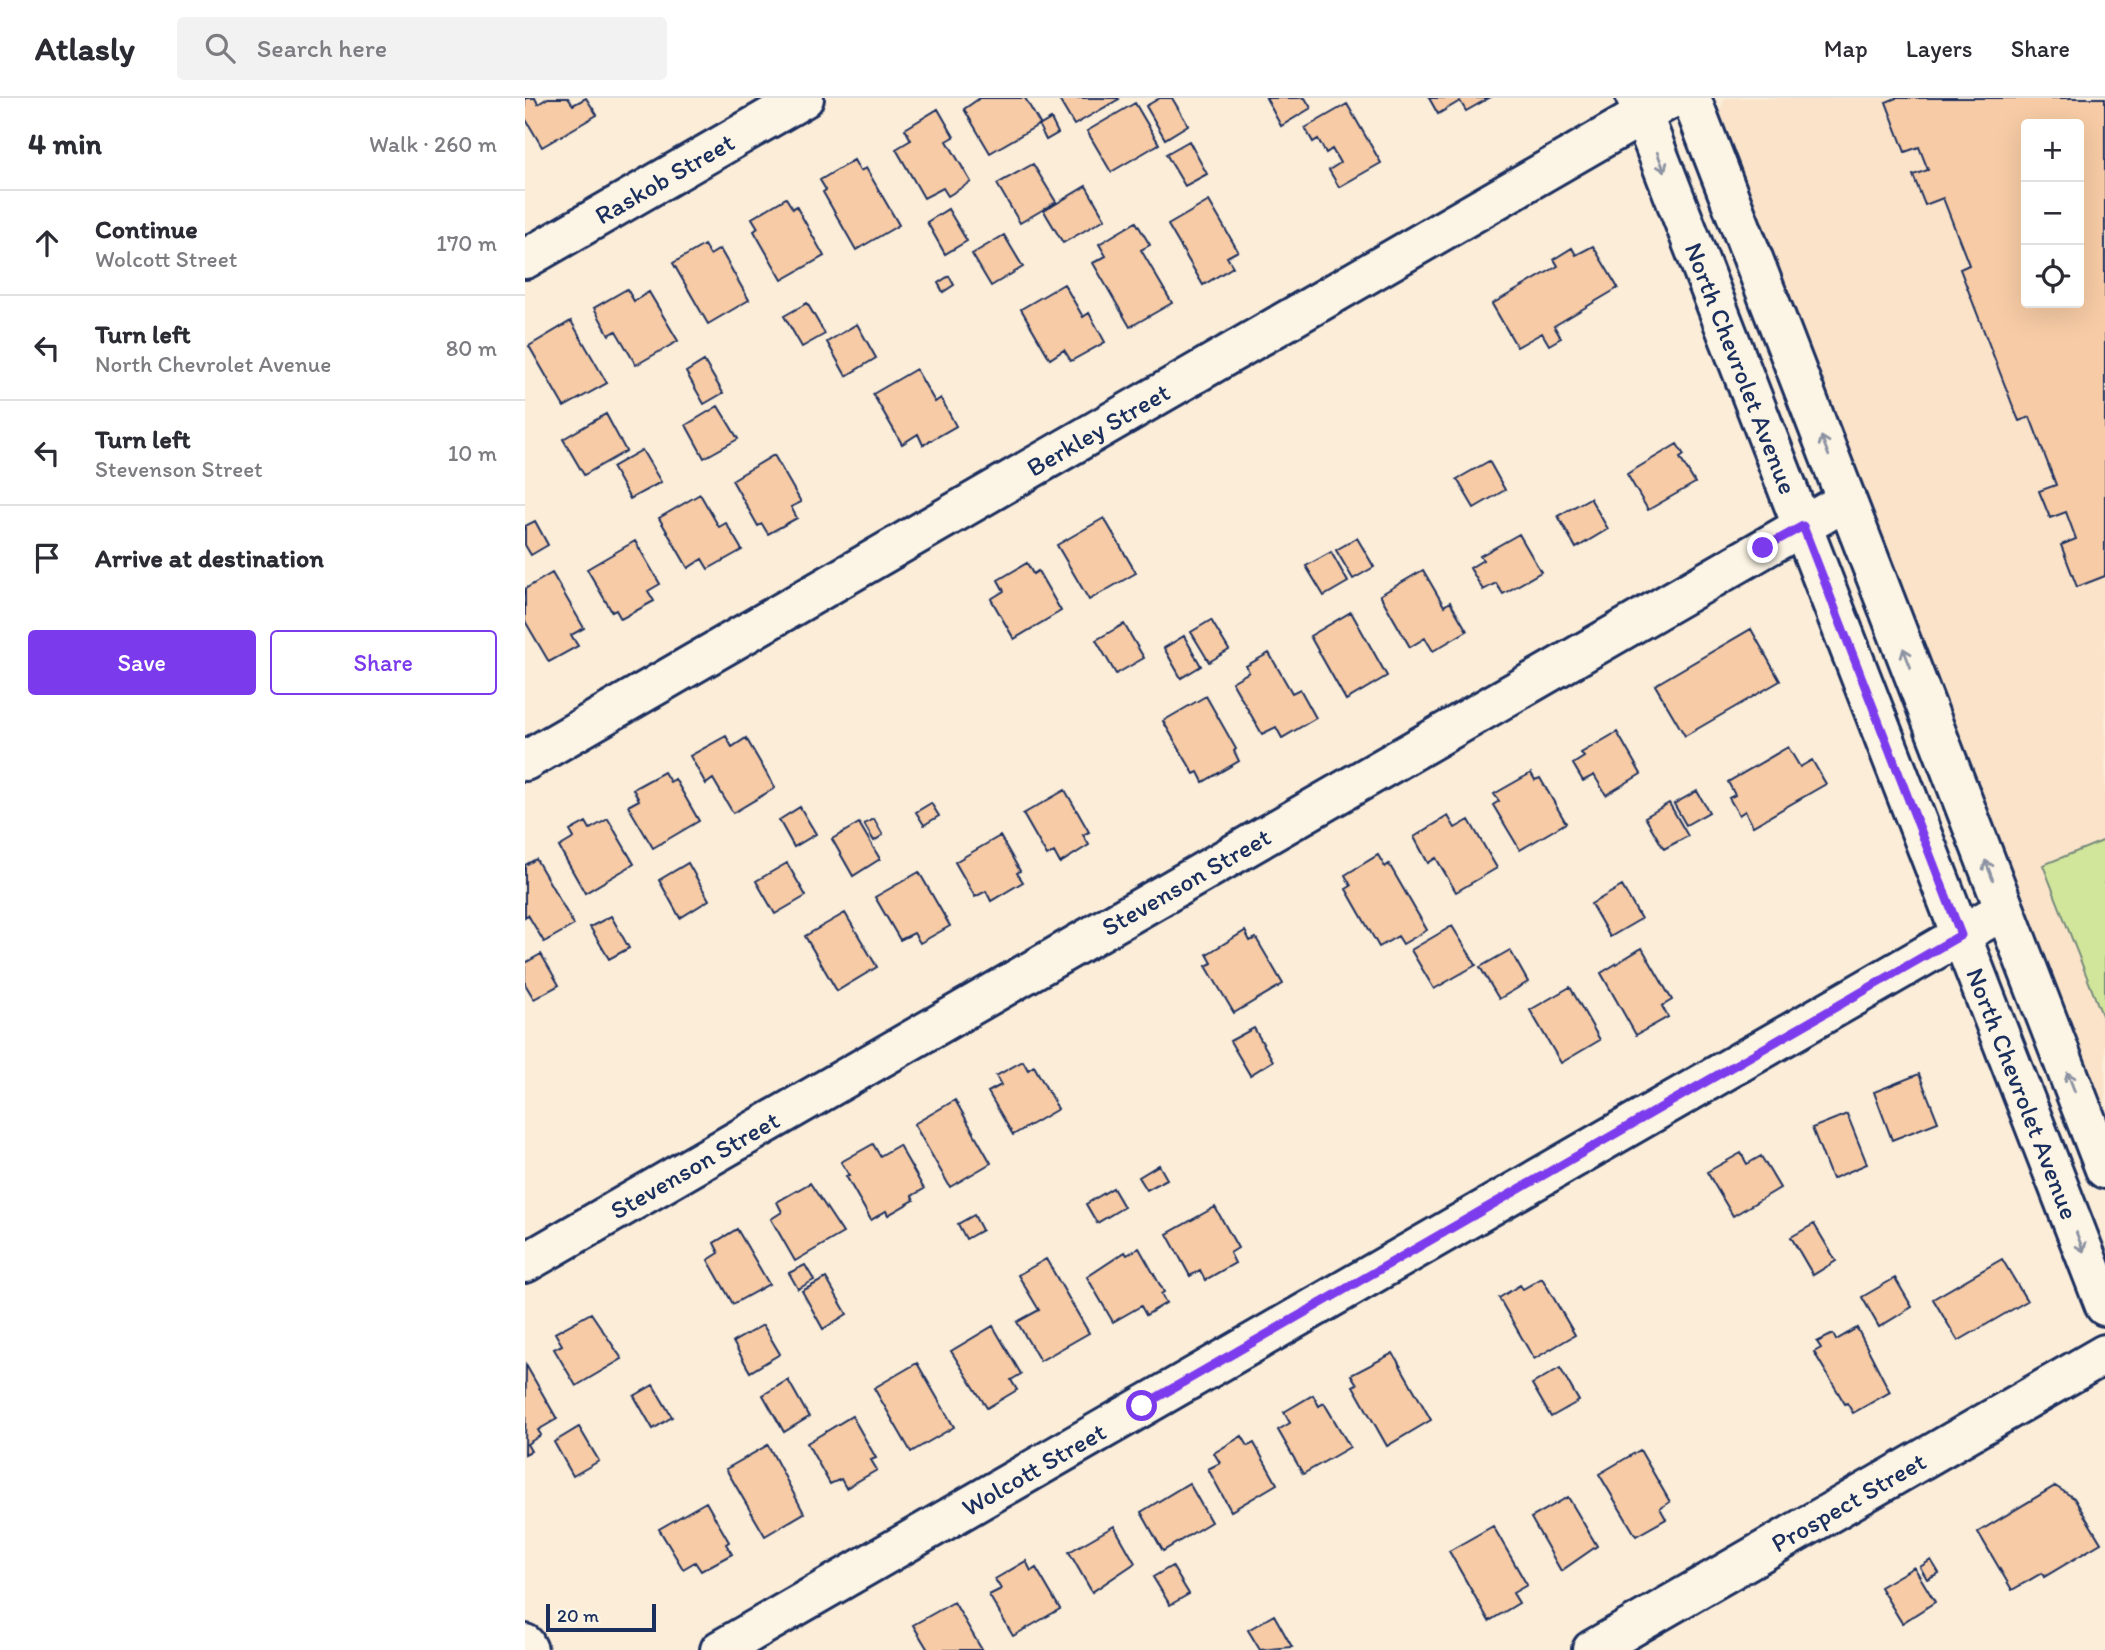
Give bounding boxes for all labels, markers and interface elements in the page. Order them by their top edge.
search box [177,17,667,80]
text: Atlasly [35,29,135,68]
icon: search [201,29,239,67]
text: Search here [257,32,387,64]
text: Map [1824,34,1868,63]
text: Layers [1906,34,1973,63]
text: Share [2011,34,2070,63]
map controls [2021,119,2084,308]
button: + [2021,119,2084,182]
text: 4 min [28,125,102,162]
street label: Raskob Street [589,126,740,231]
text: Walk · 260 m [369,130,497,158]
one-way arrow [1655,150,1668,172]
button: − [2021,182,2084,245]
text: Continue [95,213,198,245]
icon: ahead [28,224,66,262]
text: 170 m [436,229,497,257]
street label: North Chevrolet Avenue [1678,238,1804,499]
text: Wolcott Street [95,245,237,273]
button: locate [2021,245,2084,308]
text: Turn left [95,318,191,350]
icon: left [28,329,66,367]
text: 80 m [446,334,497,362]
text: North Chevrolet Avenue [95,350,331,378]
street label: Berkley Street [1021,376,1176,484]
text: Turn left [95,423,191,455]
icon: left [28,434,66,472]
one-way arrow [1817,435,1830,457]
text: 10 m [448,439,497,467]
text: Stevenson Street [95,455,263,483]
route end [1747,532,1778,563]
icon: arrive [28,539,66,577]
text: Arrive at destination [95,542,324,574]
button: Save [28,630,256,695]
button: Share [270,630,497,695]
one-way arrow [1899,648,1912,669]
street label: Stevenson Street [1096,820,1276,943]
one-way arrow [1981,860,1994,882]
street label: North Chevrolet Avenue [1959,963,2086,1224]
one-way arrow [2064,1072,2077,1094]
street label: Stevenson Street [605,1104,785,1226]
one-way arrow [2074,1230,2087,1252]
route start [1126,1390,1157,1421]
street label: Wolcott Street [956,1415,1112,1523]
street label: Prospect Street [1765,1445,1932,1559]
scale bar [546,1601,656,1633]
text: 20 m [557,1604,599,1627]

